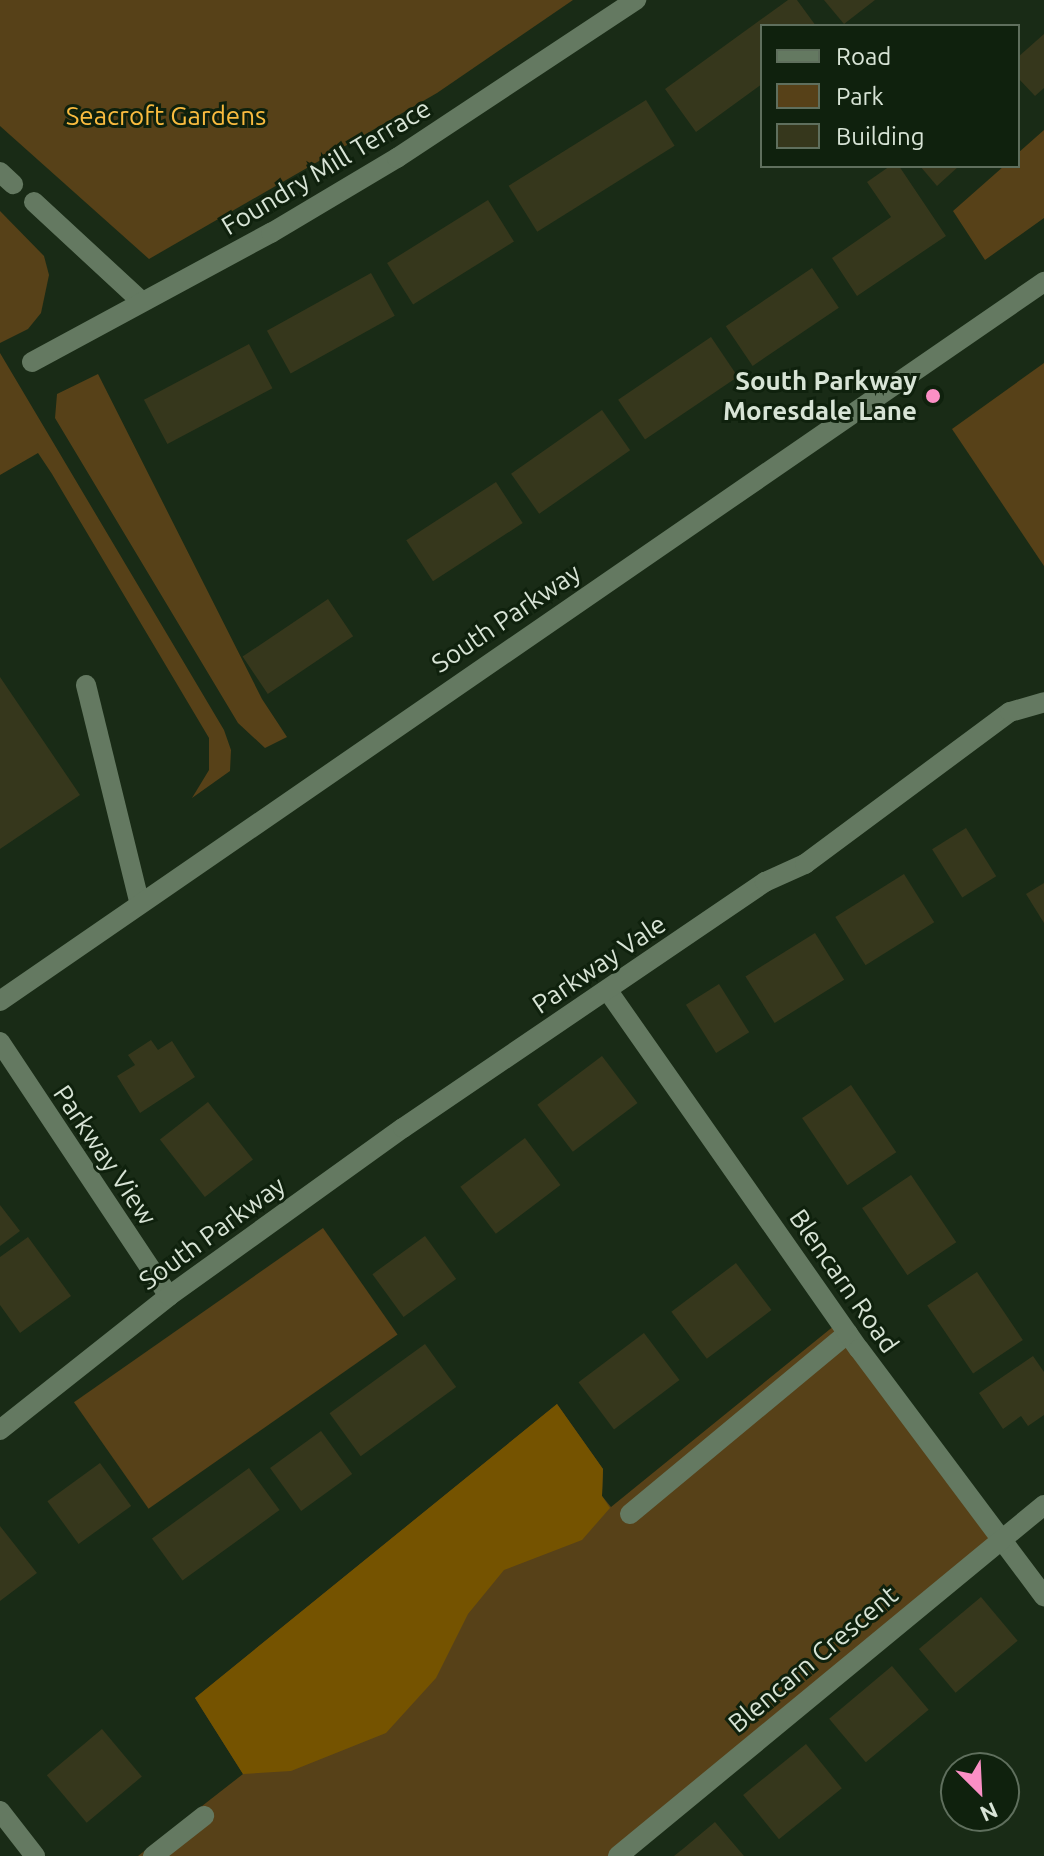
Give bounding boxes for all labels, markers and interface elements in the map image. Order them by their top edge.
legend [760,24,1020,168]
text: Road [836,43,891,70]
text: Park [836,83,884,110]
street label: Foundry Mill Terrace [216,92,436,242]
park label: Seacroft Gardens [66,100,266,132]
text: Building [836,123,924,150]
place label: South Parkway Moresdale Lane [723,365,917,426]
marker: South Parkway Moresdale Lane [924,387,942,405]
street label: South Parkway [426,557,586,679]
street label: Parkway Vale [526,908,672,1020]
street label: Parkway View [47,1079,163,1231]
street label: South Parkway [133,1170,291,1296]
street label: Blencarn Road [783,1203,905,1359]
street label: Blencarn Crescent [722,1579,904,1739]
north arrow [940,1752,1020,1832]
text: N [977,1798,1002,1827]

